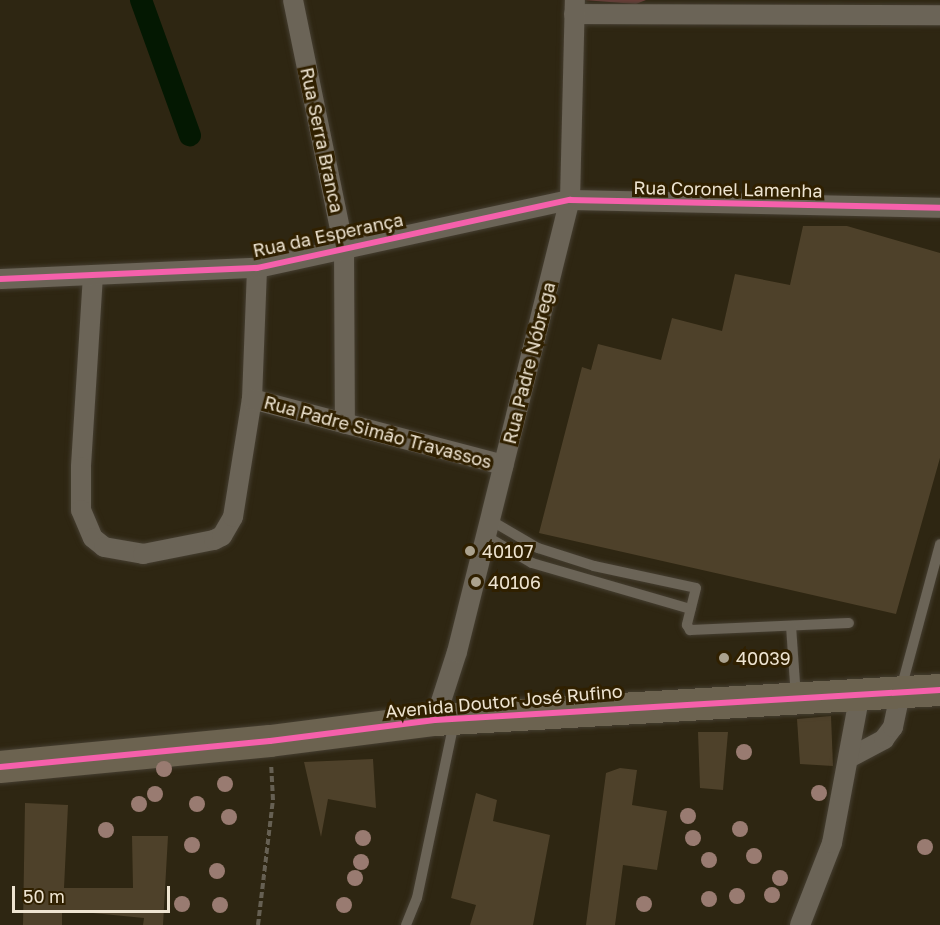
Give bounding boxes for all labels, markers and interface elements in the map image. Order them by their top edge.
street label: Rua Serra Branca [296,65,348,215]
street label: Rua Coronel Lamenha [633,177,823,201]
street label: Rua da Esperança [251,209,405,261]
street label: Rua Padre Nóbrega [498,280,560,446]
street label: Rua Padre Simão Travassos [262,391,494,473]
place label: 40107 [482,540,534,562]
marker: 40107 [463,544,477,558]
place label: 40106 [488,571,541,593]
marker: 40106 [469,575,483,589]
place label: 40039 [736,647,791,669]
marker: 40039 [717,651,731,665]
street label: Avenida Doutor José Rufino [385,680,623,722]
scale bar [15,874,172,912]
text: 50 m [23,885,65,907]

